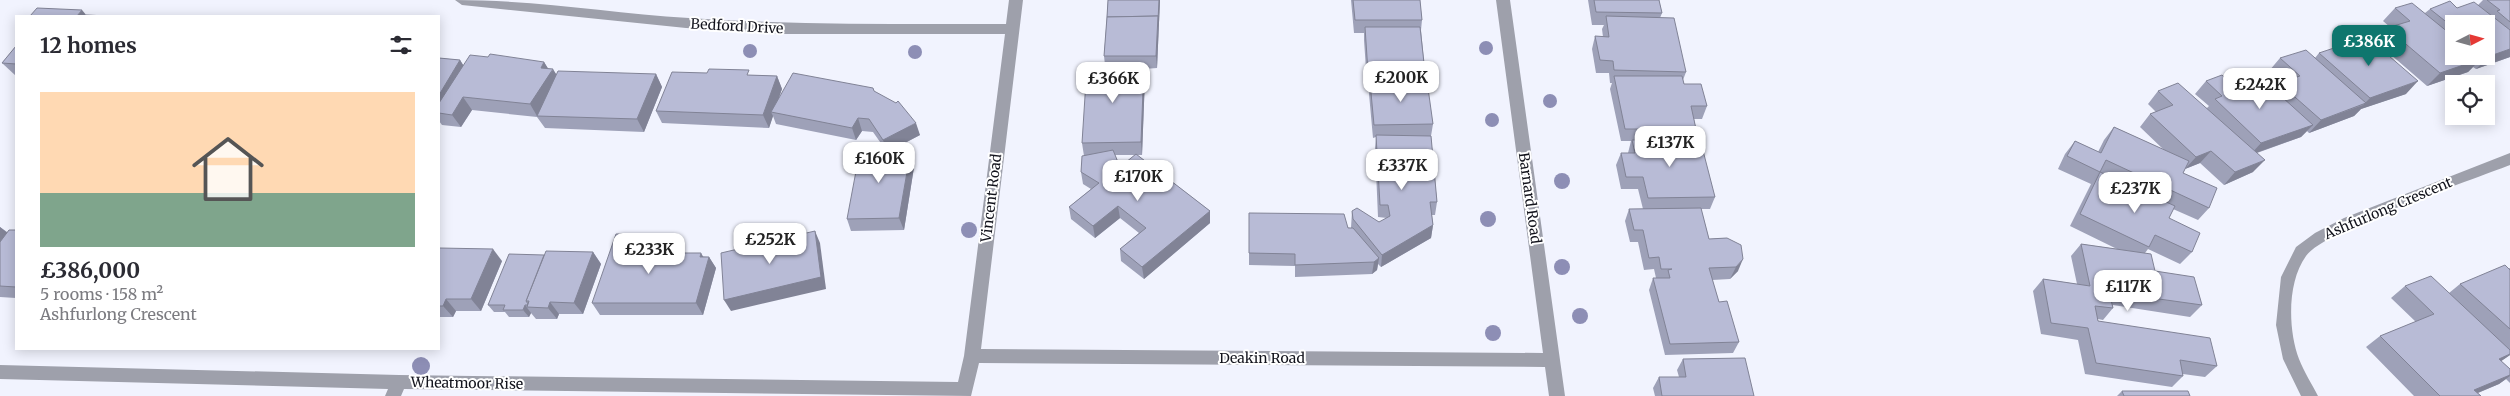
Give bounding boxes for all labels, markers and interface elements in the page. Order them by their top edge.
street label: Bedford Drive [690,15,784,37]
north arrow [2445,15,2495,65]
map controls [2445,15,2495,125]
pin: £386K [2334,24,2404,67]
icon: filters [387,31,415,59]
text: £386K [2343,31,2395,51]
text: 12 homes [40,32,137,59]
pin: £200K [1366,61,1436,103]
pin: £366K [1078,62,1148,104]
text: £200K [1374,67,1428,87]
text: £366K [1087,68,1139,88]
pin: £242K [2225,68,2295,110]
text: £242K [2234,74,2286,94]
button: locate [2445,75,2495,125]
icon: home [183,124,273,214]
pin: £137K [1635,126,1705,168]
text: £137K [1646,132,1694,152]
pin: £160K [844,142,914,184]
text: £160K [854,148,904,168]
pin: £337K [1367,148,1437,191]
street label: Barnard Road [1515,151,1545,245]
street label: Vincent Road [977,152,1005,244]
text: £337K [1377,155,1427,175]
pin: £170K [1103,160,1173,202]
text: £170K [1113,166,1163,186]
pin: £237K [2100,172,2170,214]
street label: Ashfurlong Crescent [2320,173,2455,243]
text: £237K [2110,178,2160,198]
pin: £252K [735,222,805,265]
text: £252K [745,229,796,249]
pin: £233K [614,232,684,275]
text: £233K [624,239,674,259]
text: £386,000 [40,257,140,284]
pin: £117K [2093,270,2163,312]
text: £117K [2105,276,2151,296]
text: 5 rooms · 158 m² [40,284,163,304]
text: Ashfurlong Crescent [40,304,197,324]
street label: Deakin Road [1219,349,1305,367]
street label: Wheatmoor Rise [410,373,523,393]

